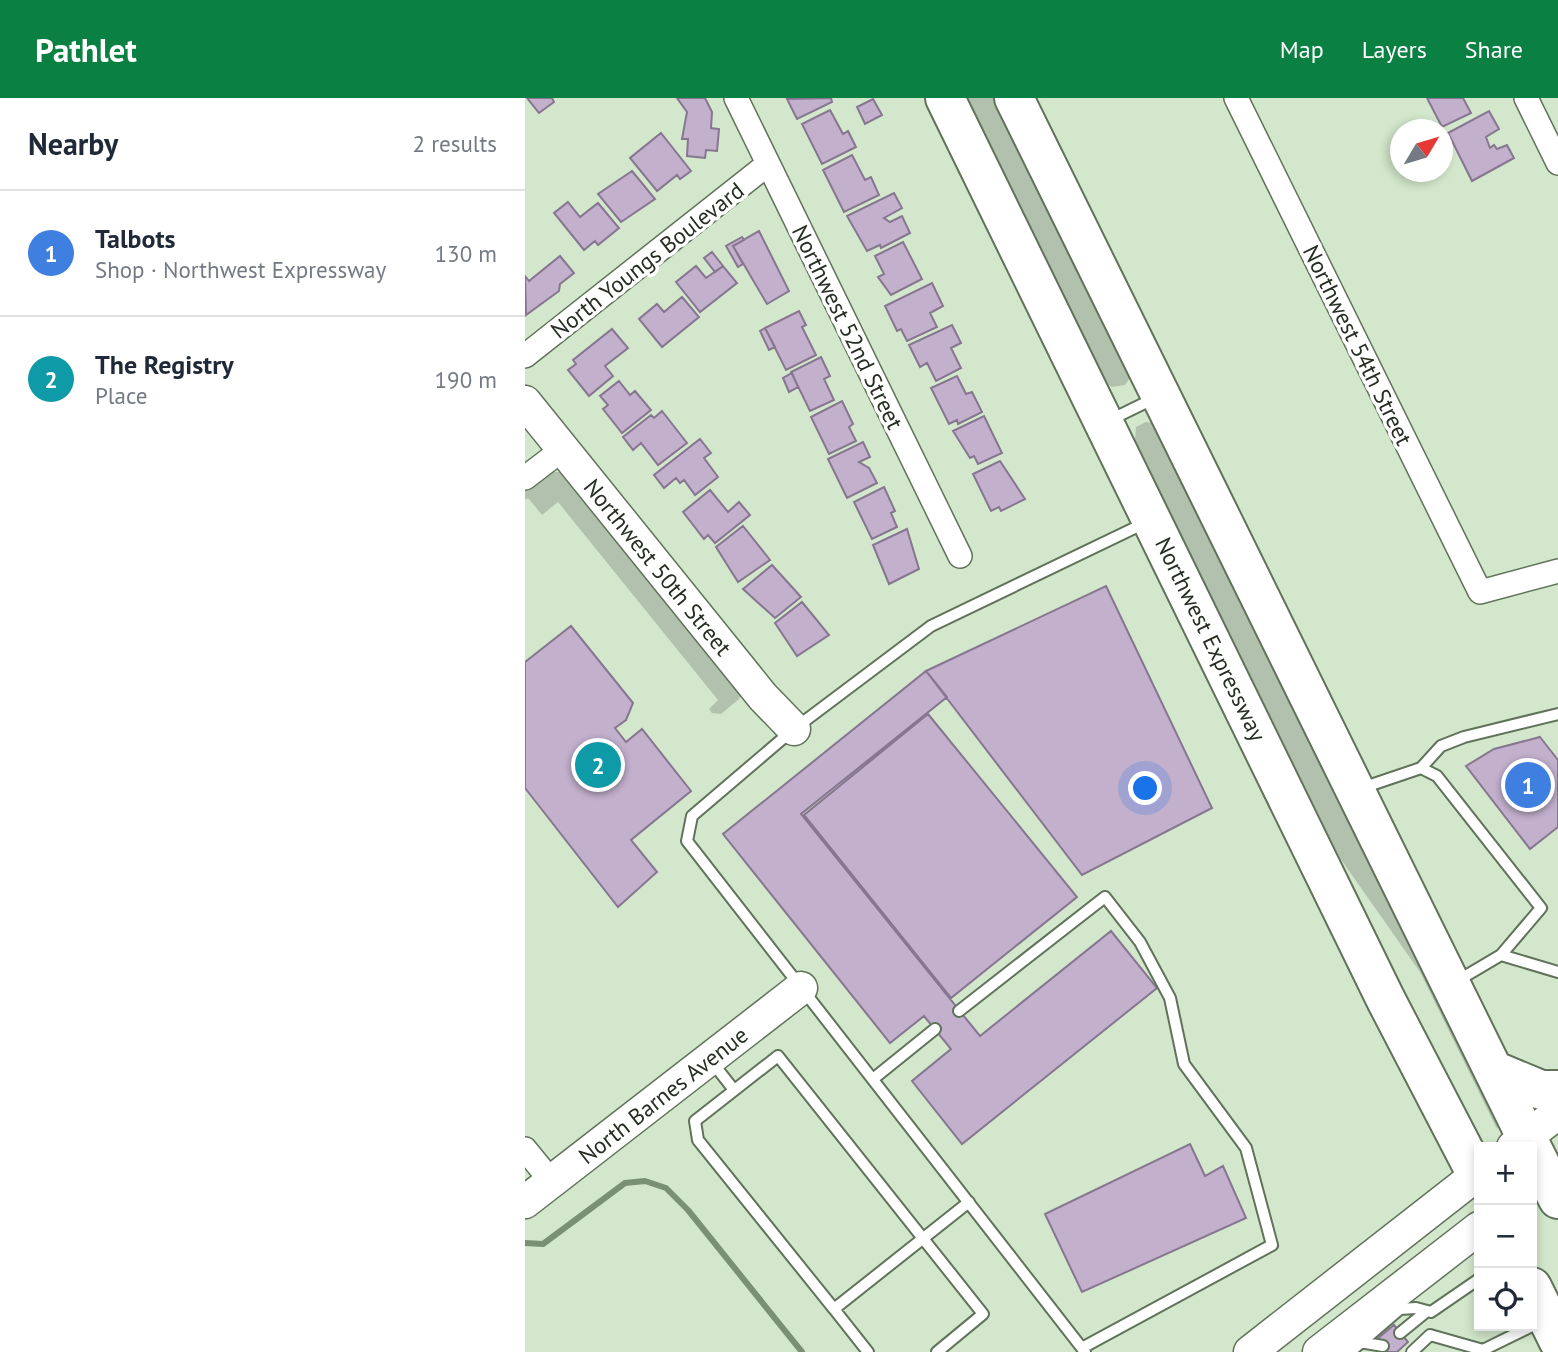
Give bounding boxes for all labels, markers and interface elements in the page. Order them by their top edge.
text: Pathlet [35,28,137,71]
text: Map [1280,34,1324,65]
text: Layers [1362,34,1427,65]
text: Share [1465,34,1523,65]
north arrow [1390,119,1453,182]
text: Nearby [28,124,118,163]
text: 2 results [413,129,497,158]
street label: North Youngs Boulevard [545,176,749,344]
street label: Northwest 52nd Street [786,220,910,434]
text: Talbots [95,222,176,255]
text: 1 [44,239,58,268]
text: 130 m [435,239,497,268]
street label: Northwest 54th Street [1297,240,1419,450]
text: Shop · Northwest Expressway [95,255,386,284]
text: The Registry [95,348,234,381]
text: 2 [44,365,58,394]
text: 190 m [435,365,497,394]
text: Place [95,381,148,410]
street label: Northwest 50th Street [578,473,738,661]
street label: Northwest Expressway [1149,532,1273,746]
pin: 2 [575,739,621,791]
pin: 1 [1505,759,1551,811]
your location [1128,771,1162,805]
street label: North Barnes Avenue [573,1020,753,1170]
map controls [1474,1142,1537,1331]
button: + [1474,1142,1537,1205]
button: − [1474,1205,1537,1268]
button: locate [1474,1268,1537,1331]

